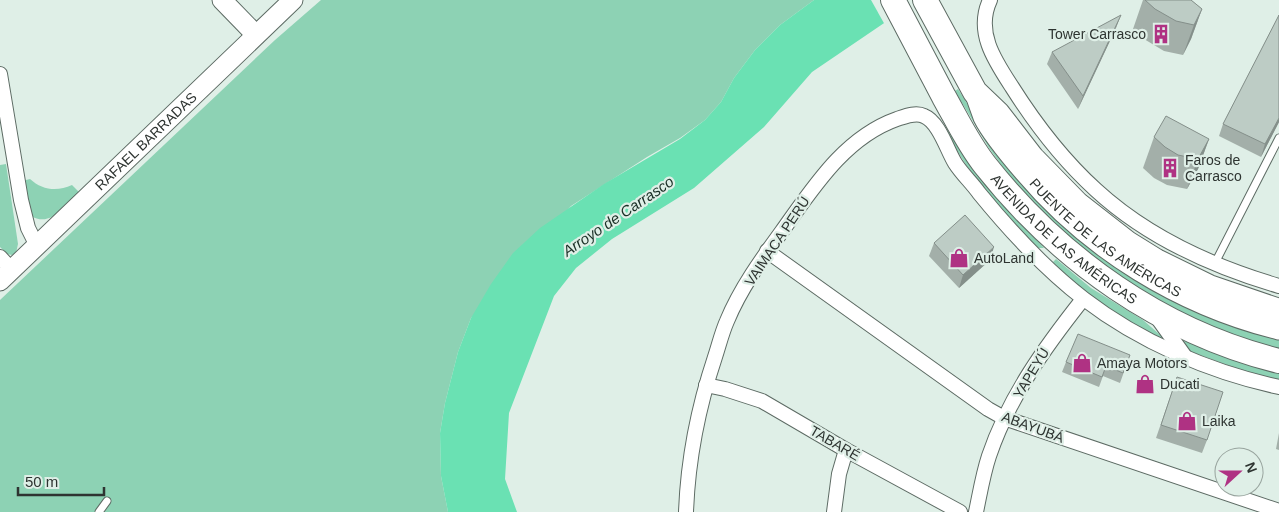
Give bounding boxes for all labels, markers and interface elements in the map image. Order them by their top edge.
building icon: Tower Carrasco [1150,23,1172,45]
place label: Tower Carrasco [1048,26,1146,42]
street label: RAFAEL BARRADAS [92,89,200,193]
place label: Faros de Carrasco [1185,152,1242,184]
building icon: Faros de Carrasco [1159,157,1181,179]
street label: AVENIDA DE LAS AMÉRICAS [988,171,1140,307]
water label: Arroyo de Carrasco [559,173,677,260]
street label: PUENTE DE LAS AMÉRICAS [1026,175,1184,300]
street label: VAIMACA PERÚ [741,193,813,289]
shop icon: AutoLand [948,247,970,269]
place label: AutoLand [974,250,1034,266]
street label: YAPEYÚ [1010,345,1052,401]
shop icon: Amaya Motors [1071,352,1093,374]
place label: Amaya Motors [1097,355,1187,371]
shop icon: Ducati [1134,373,1156,395]
place label: Ducati [1160,376,1200,392]
street label: ABAYUBÁ [1000,408,1067,446]
shop icon: Laika [1176,410,1198,432]
place label: Laika [1202,413,1236,429]
street label: TABARÉ [807,422,863,464]
north arrow [1214,447,1264,497]
text: N [1242,460,1260,475]
scale bar [18,464,104,496]
text: 50 m [25,473,58,490]

